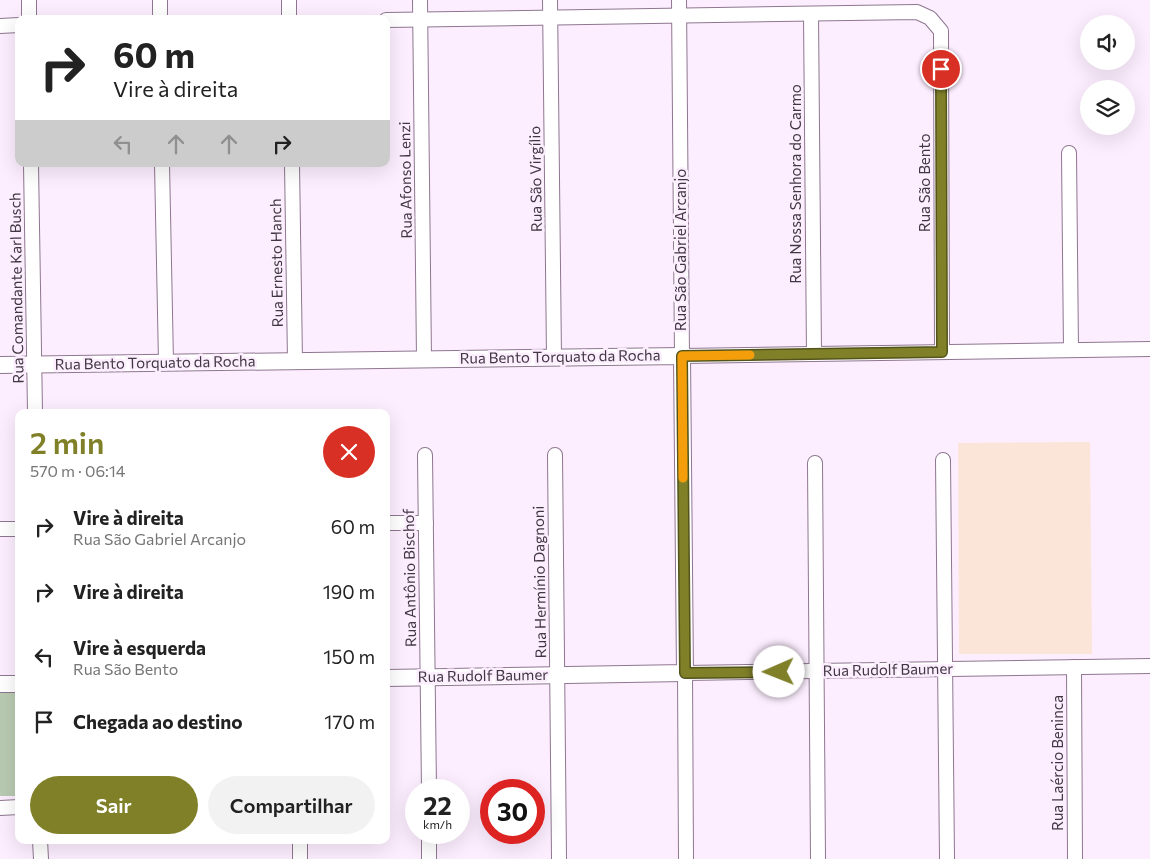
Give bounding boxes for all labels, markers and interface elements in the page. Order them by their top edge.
map controls [1080,15,1135,135]
button: sound [1080,15,1135,70]
text: 60 m [113,32,195,75]
icon: right [30,35,95,100]
pin [920,48,962,90]
icon: arrive [927,55,955,83]
text: Vire à direita [113,75,238,102]
button: layers [1080,80,1135,135]
street label: Rua Nossa Senhora do Carmo [786,84,804,284]
street label: Rua Afonso Lenzi [395,121,415,239]
street label: Rua São Virgílio [525,126,545,232]
icon: left [109,130,137,158]
icon: ahead [162,130,190,158]
icon: ahead [215,130,243,158]
icon: right [268,130,296,158]
street label: Rua São Bento [915,134,933,232]
street label: Rua São Gabriel Arcanjo [671,169,689,331]
street label: Rua Comandante Karl Busch [5,192,27,384]
street label: Rua Ernesto Hanch [266,198,286,328]
street label: Rua Bento Torquato da Rocha [459,345,661,367]
street label: Rua Bento Torquato da Rocha [54,351,256,373]
text: 2 min [30,423,104,460]
button: close [323,426,375,478]
text: 570 m · 06:14 [30,461,125,480]
text: Vire à direita [73,506,184,529]
street label: Rua Hermínio Dagnoni [529,506,549,658]
street label: Rua Antônio Bischof [399,509,419,647]
icon: right [30,513,58,541]
text: 60 m [331,515,375,538]
text: Rua São Gabriel Arcanjo [73,529,246,548]
icon: right [30,578,58,606]
text: Vire à direita [73,580,184,603]
text: 190 m [323,580,375,603]
text: Vire à esquerda [73,636,206,659]
icon: left [30,643,58,671]
text: 150 m [323,645,375,668]
position arrow [752,645,804,697]
text: Rua São Bento [73,659,178,678]
street label: Rua Rudolf Baumer [823,659,953,679]
street label: Rua Rudolf Baumer [418,665,548,685]
street label: Rua Laércio Beninca [1048,695,1066,831]
icon: arrive [30,708,58,736]
text: Chegada ao destino [73,710,243,733]
text: 170 m [324,710,375,733]
button: Sair [30,776,198,834]
button: Compartilhar [208,776,375,834]
speed limit sign: 30 [480,779,545,844]
text: 22 [423,790,452,820]
text: km/h [423,817,452,831]

